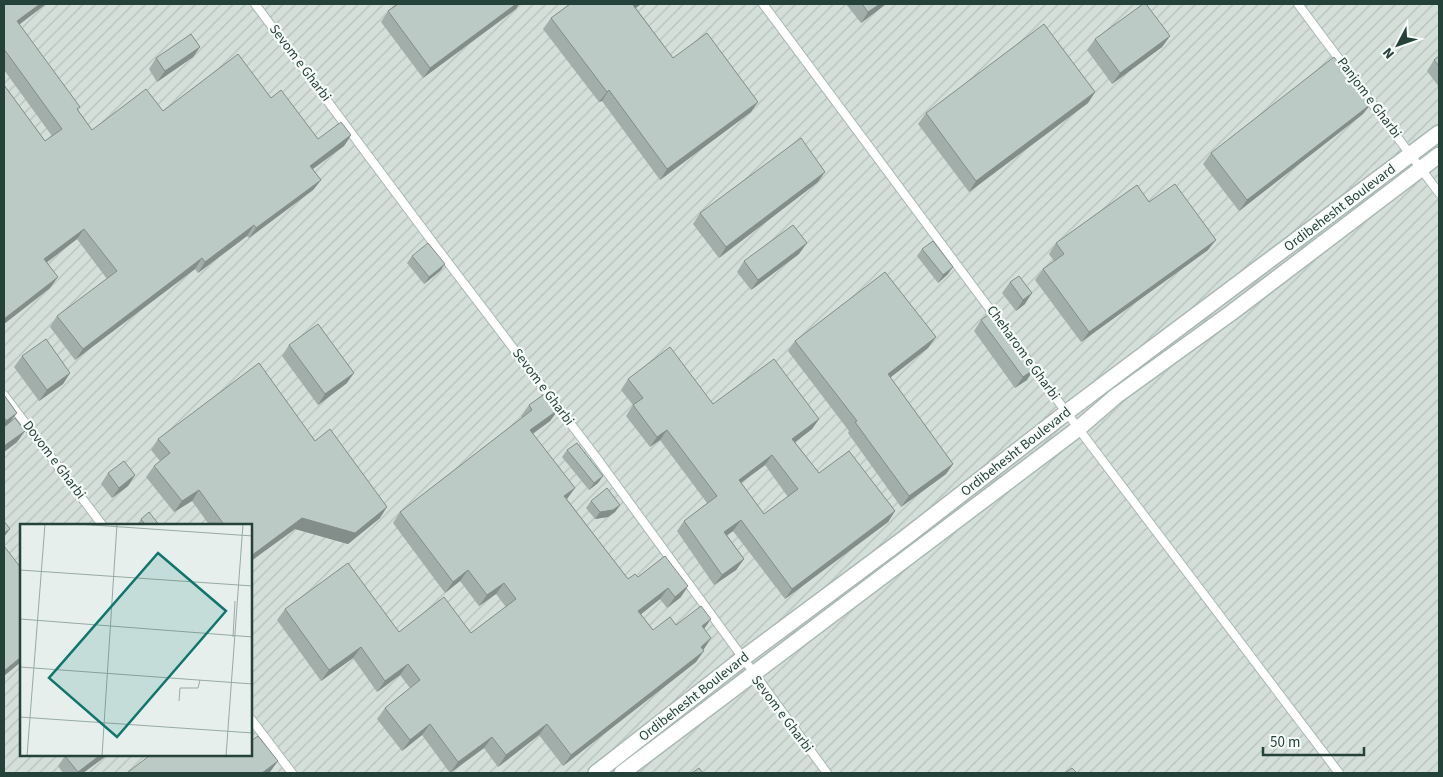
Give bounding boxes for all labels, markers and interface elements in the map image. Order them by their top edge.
street label: Sevom e Gharbi [264,20,336,106]
north arrow [1373,20,1423,70]
text: N [1378,43,1400,63]
street label: Panjom e Gharbi [1332,53,1406,143]
street label: Ordibehesht Boulevard [1280,159,1400,257]
street label: Cheharom e Gharbi [982,301,1064,405]
street label: Sevom e Gharbi [507,344,579,430]
street label: Ordibehesht Boulevard [957,402,1075,502]
street label: Dovom e Gharbi [18,417,90,503]
inset map [20,524,252,757]
street label: Ordibehesht Boulevard [635,647,753,747]
street label: Sevom e Gharbi [746,671,818,757]
scale bar [1263,724,1364,756]
text: 50 m [1270,732,1300,753]

